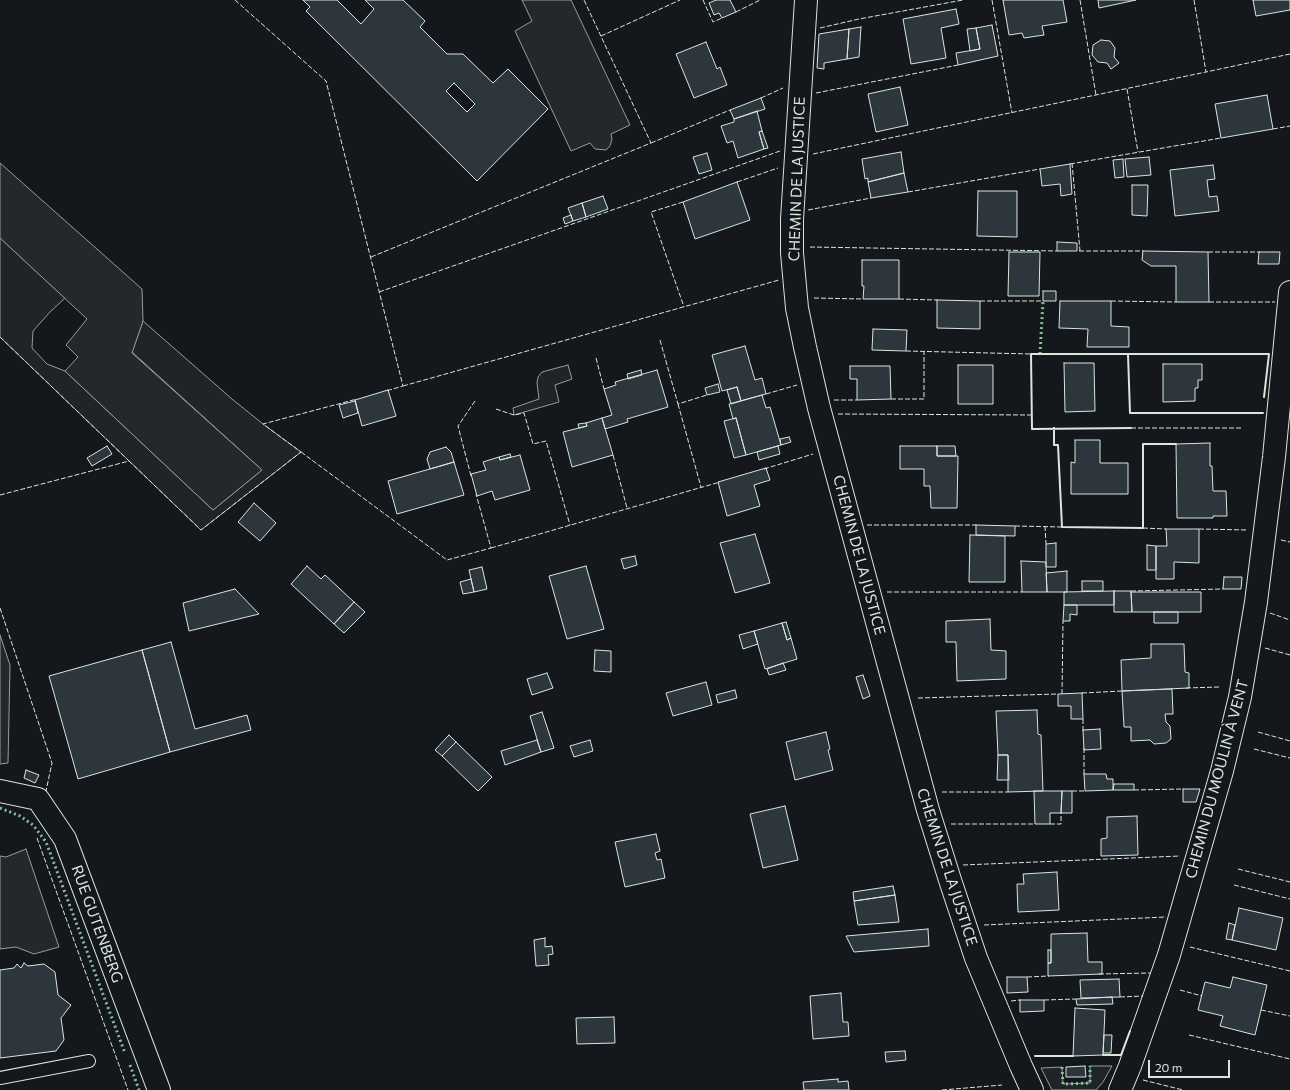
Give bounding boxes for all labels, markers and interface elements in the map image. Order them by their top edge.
street label: CHEMIN DE LA JUSTICE [785,96,809,262]
street label: CHEMIN DE LA JUSTICE [829,473,889,637]
street label: CHEMIN DU MOULIN À VENT [1182,677,1252,881]
street label: CHEMIN DE LA JUSTICE [913,786,981,948]
street label: RUE GUTENBERG [67,863,127,985]
scale bar [1150,1052,1232,1078]
text: 20 m [1155,1060,1182,1074]

